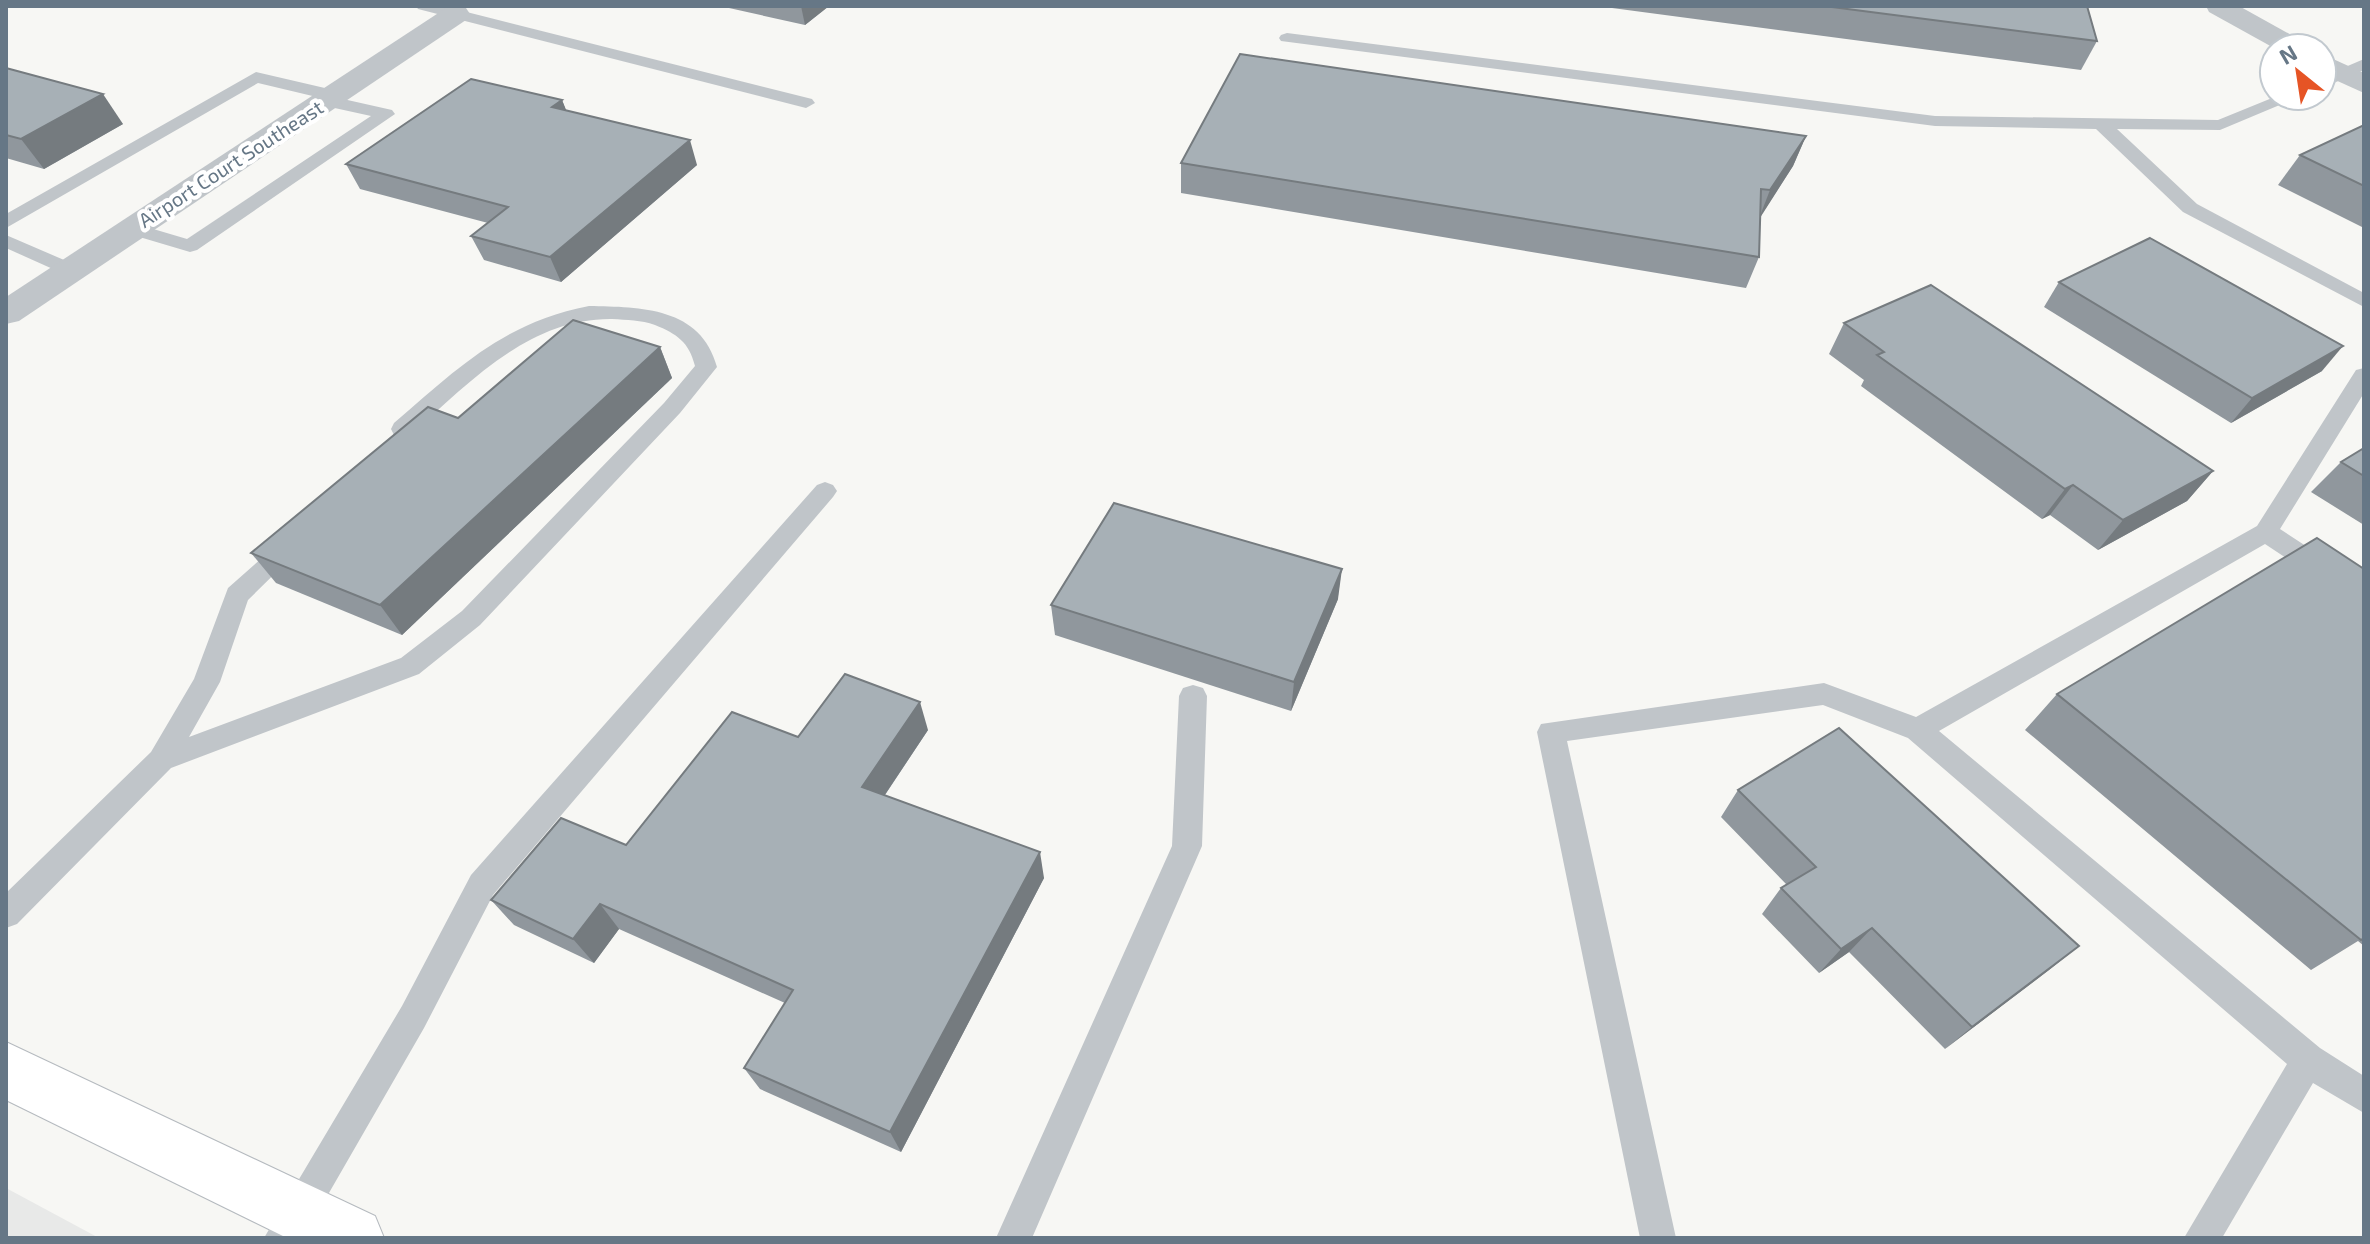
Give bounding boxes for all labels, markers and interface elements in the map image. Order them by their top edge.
north arrow [2258,32,2338,112]
text: N [2274,39,2301,69]
street label: Airport Court Southeast [134,94,328,232]

